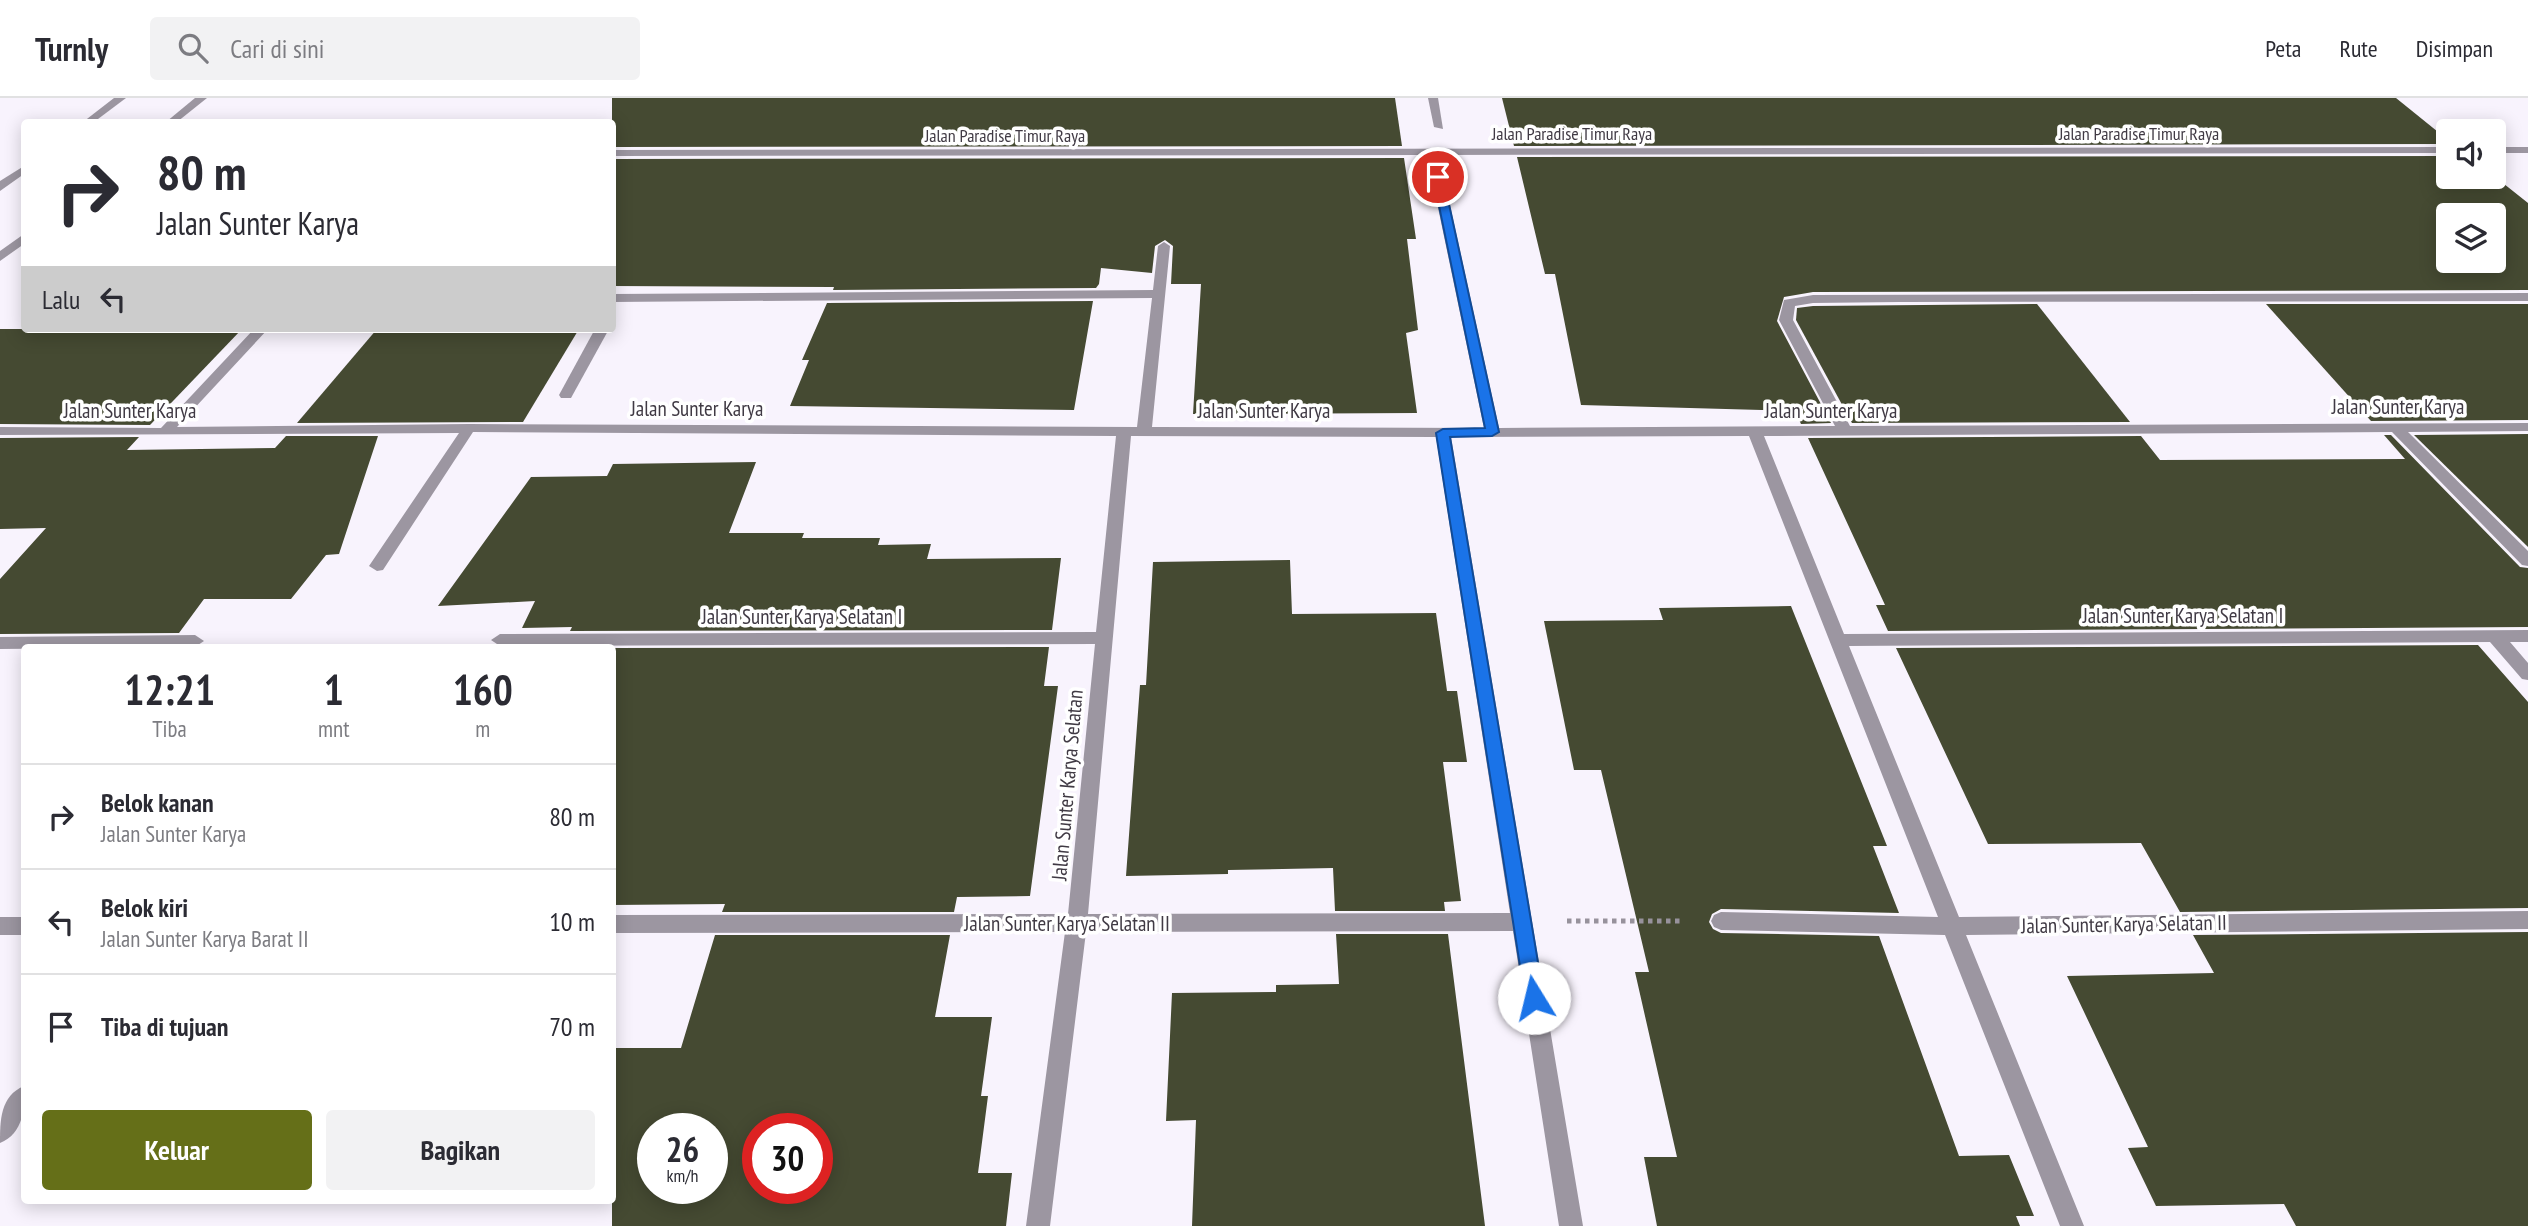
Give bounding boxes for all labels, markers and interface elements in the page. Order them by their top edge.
search box [150,17,640,80]
text: Turnly [35,27,108,70]
icon: search [174,29,212,67]
text: Cari di sini [230,32,324,65]
text: Peta [2265,33,2301,64]
text: Rute [2339,33,2378,64]
text: Disimpan [2416,33,2493,64]
map controls [2436,119,2506,273]
button: sound [2436,119,2506,189]
street label: Jalan Paradise Timur Raya [1491,122,1652,145]
street label: Jalan Paradise Timur Raya [2058,122,2219,145]
street label: Jalan Paradise Timur Raya [924,124,1085,147]
text: 80 m [157,140,246,204]
icon: right [42,147,133,238]
pin [1408,147,1468,207]
icon: arrive [1419,158,1457,196]
text: Jalan Sunter Karya [157,202,359,244]
button: layers [2436,203,2506,273]
icon: left [94,280,132,318]
text: Lalu [42,283,80,316]
street label: Jalan Sunter Karya [2331,393,2464,420]
street label: Jalan Sunter Karya [630,395,763,422]
street label: Jalan Sunter Karya [63,397,196,424]
street label: Jalan Sunter Karya [1197,397,1330,424]
street label: Jalan Sunter Karya [1764,397,1897,424]
street label: Jalan Sunter Karya Selatan I [2082,602,2283,629]
street label: Jalan Sunter Karya Selatan I [701,603,902,630]
text: 12:21 [124,662,215,717]
text: 1 [324,662,344,717]
text: 160 [453,662,513,717]
street label: Jalan Sunter Karya Selatan [1045,688,1089,883]
text: Tiba [152,714,187,743]
text: mnt [318,714,350,743]
text: m [475,714,490,743]
text: Belok kanan [101,786,214,819]
icon: right [42,798,80,836]
text: 80 m [549,800,595,833]
text: Jalan Sunter Karya [101,819,246,848]
text: Belok kiri [101,891,188,924]
icon: left [42,903,80,941]
text: 10 m [549,905,595,938]
street label: Jalan Sunter Karya Selatan II [2020,909,2227,939]
street label: Jalan Sunter Karya Selatan II [963,910,1170,937]
text: Jalan Sunter Karya Barat II [101,924,309,953]
position arrow [1497,961,1571,1035]
icon: arrive [42,1008,80,1046]
text: Tiba di tujuan [101,1010,229,1043]
text: 70 m [549,1010,595,1043]
button: Keluar [42,1110,312,1190]
button: Bagikan [326,1110,595,1190]
speed limit sign: 30 [742,1113,833,1204]
text: 26 [666,1126,699,1172]
text: km/h [667,1164,698,1187]

